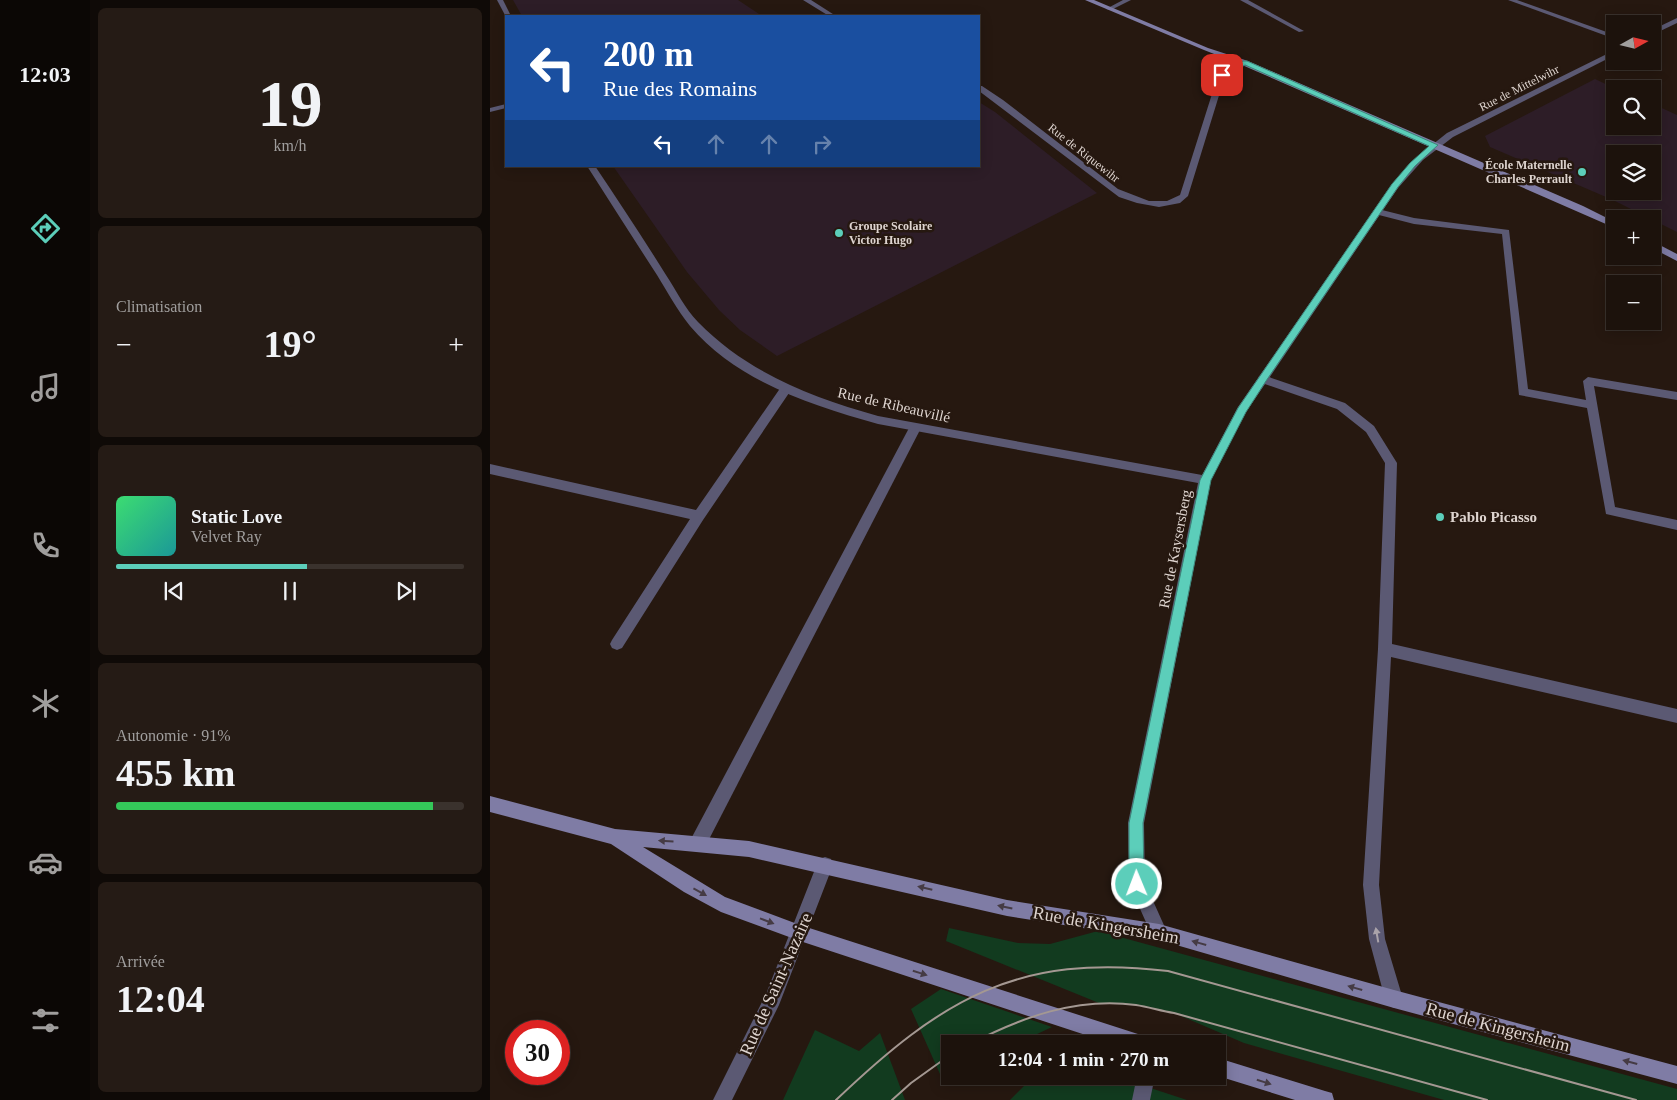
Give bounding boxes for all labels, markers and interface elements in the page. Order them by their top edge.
north arrow [1606,15,1661,70]
map controls [1606,15,1661,330]
icon: left [520,35,585,100]
text: 200 m [603,35,693,74]
pin [1201,54,1243,96]
icon: arrive [1208,61,1236,89]
text: 12:03 [19,62,71,87]
street label: Rue de Mittelwihr [1477,62,1561,114]
text: 19 [258,68,323,140]
text: Rue des Romains [603,76,757,101]
button: search [1606,80,1661,135]
street label: Rue de Riquewihr [1045,121,1123,185]
icon: left [649,130,677,158]
icon: ahead [702,130,730,158]
icon: ahead [755,130,783,158]
icon: right [808,130,836,158]
text: km/h [274,137,306,154]
button: layers [1606,145,1661,200]
place label: École Maternelle Charles Perrault [1485,158,1573,186]
marker: École Maternelle Charles Perrault [1576,166,1588,178]
button: + [1606,210,1661,265]
icon: directions [28,211,63,246]
place label: Groupe Scolaire Victor Hugo [849,219,933,247]
marker: Groupe Scolaire Victor Hugo [833,227,845,239]
button: − [1606,275,1661,330]
text: Climatisation [116,298,202,315]
text: 19° [263,323,317,365]
text: − [116,329,132,360]
text: + [448,329,464,360]
icon: music [28,370,63,405]
street label: Rue de Ribeauvillé [836,384,952,426]
street label: Rue de Kaysersberg [1156,488,1194,610]
text: Static Love [191,506,282,527]
place label: Pablo Picasso [1450,509,1537,525]
marker: Pablo Picasso [1434,511,1446,523]
icon: phone [28,528,63,563]
text: Velvet Ray [191,528,262,545]
icon: previous [160,577,188,605]
icon: pause [276,577,304,605]
icon: next [392,577,420,605]
icon: climate [28,686,63,721]
text: Autonomie · 91% [116,727,231,744]
text: 455 km [116,752,235,794]
one-way arrow [657,836,673,844]
icon: car [28,845,63,880]
position arrow [1110,857,1162,909]
one-way arrow [917,884,932,892]
one-way arrow [693,888,707,896]
street label: Rue de Kingersheim [1031,902,1181,948]
one-way arrow [997,903,1012,911]
street label: Rue de Saint-Nazaire [736,910,816,1058]
one-way arrow [760,917,775,925]
one-way arrow [1372,927,1380,943]
one-way arrow [1191,939,1206,947]
text: Arrivée [116,953,165,970]
one-way arrow [913,970,928,978]
text: 12:04 [116,978,205,1020]
one-way arrow [1347,984,1362,992]
street label: Rue de Kingersheim [1424,998,1572,1056]
icon: filters [28,1003,63,1038]
speed limit sign: 30 [505,1020,570,1085]
text: 12:04 · 1 min · 270 m [998,1049,1169,1070]
one-way arrow [1622,1058,1637,1066]
one-way arrow [1257,1078,1272,1086]

